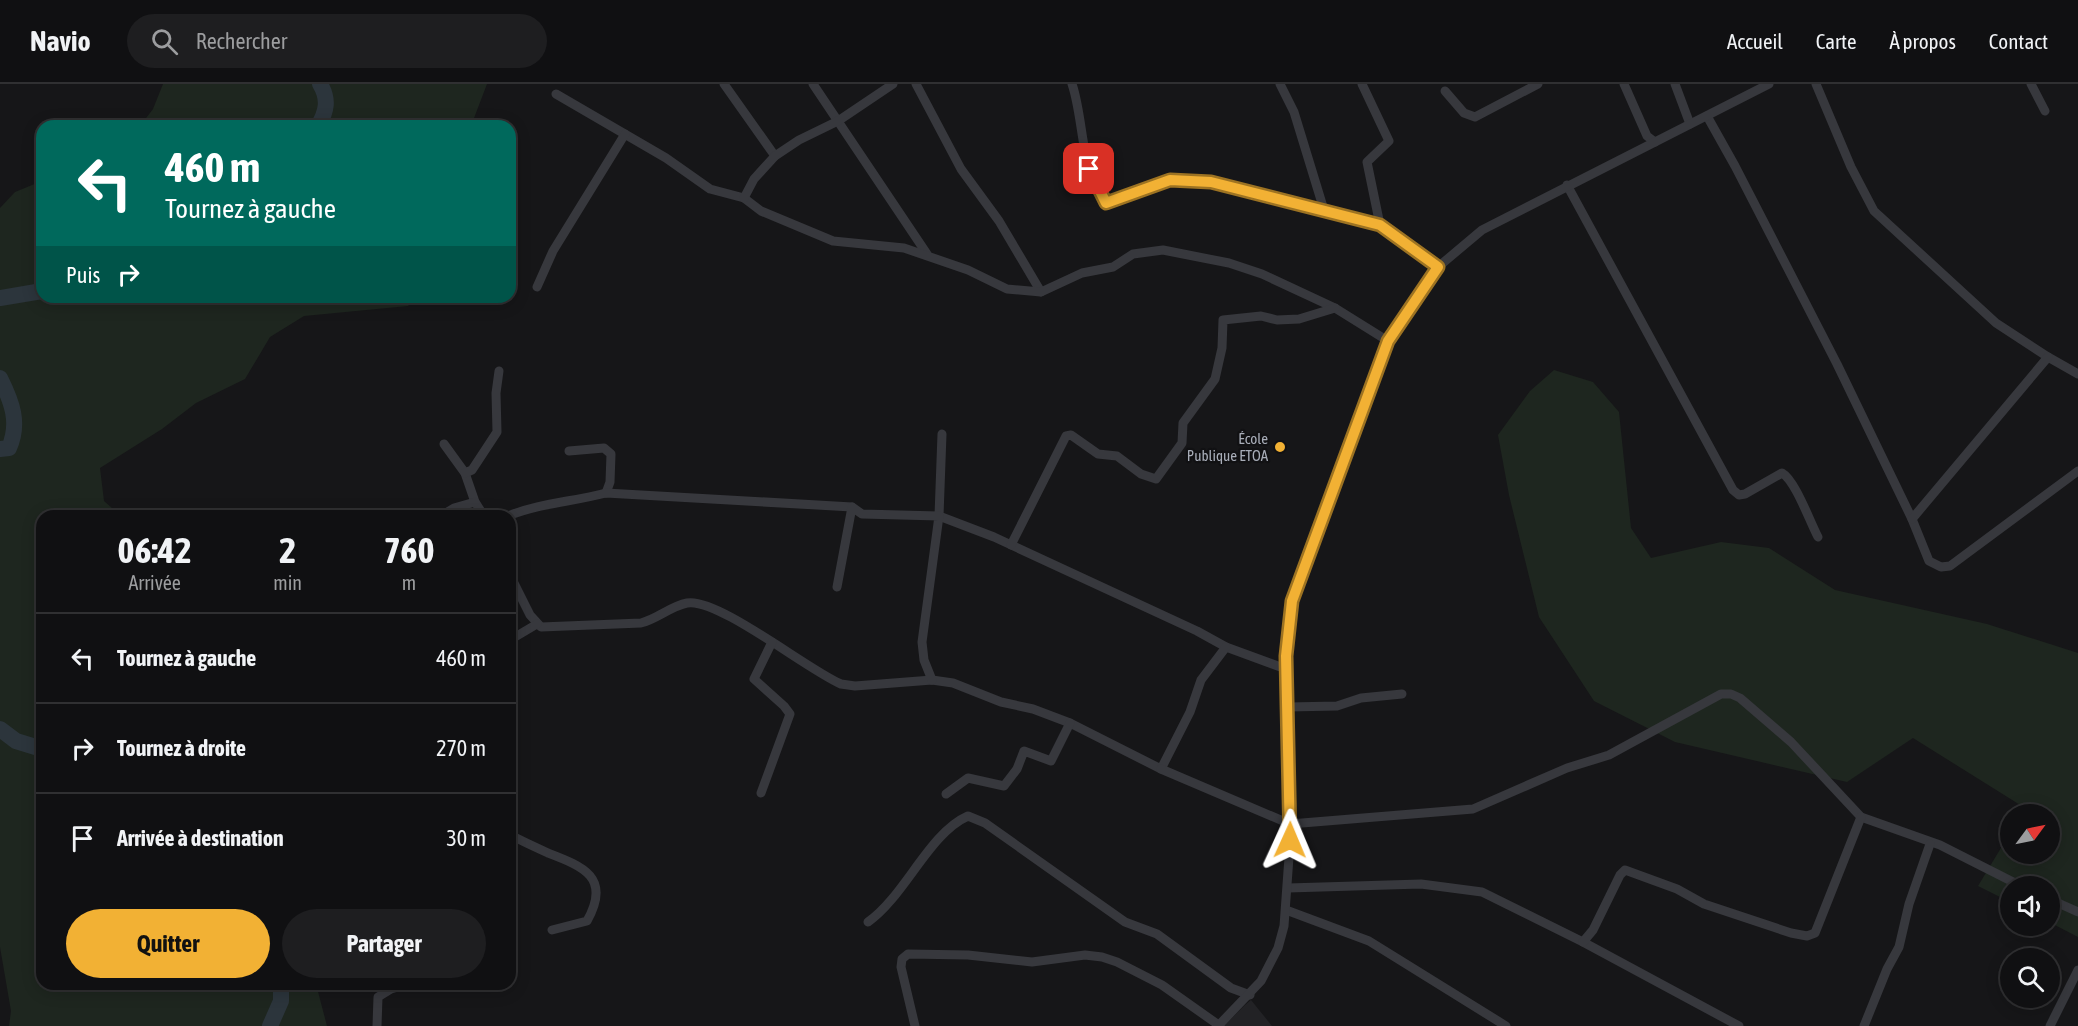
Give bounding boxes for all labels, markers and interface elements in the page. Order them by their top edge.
search box [127,14,547,68]
text: Navio [30,25,91,57]
icon: search [148,25,181,58]
text: Rechercher [196,28,287,54]
text: Accueil [1727,29,1783,53]
text: Carte [1816,29,1856,53]
text: À propos [1889,29,1956,53]
text: Contact [1989,29,2048,53]
text: 460 m [165,143,260,191]
pin [1063,143,1114,194]
icon: left [66,144,144,222]
icon: arrive [1072,152,1105,185]
text: Tournez à gauche [165,193,336,224]
icon: right [112,258,145,291]
text: Puis [66,262,100,288]
place label: École Publique ETOA [1187,430,1269,464]
marker: École Publique ETOA [1273,440,1287,454]
text: 06:42 [118,529,192,571]
text: 2 [279,529,296,571]
text: 760 [384,529,434,571]
text: Arrivée [129,571,181,594]
text: min [273,571,302,594]
text: m [402,571,416,594]
icon: left [66,642,99,675]
text: Tournez à gauche [117,645,256,671]
text: 460 m [436,645,486,671]
icon: right [66,732,99,765]
text: Tournez à droite [117,735,246,761]
text: 270 m [436,735,486,761]
north arrow [2000,804,2060,864]
map controls [2000,804,2060,1008]
position arrow [1258,808,1322,872]
icon: arrive [66,822,99,855]
text: Arrivée à destination [117,825,284,851]
text: 30 m [446,825,486,851]
button: sound [2000,876,2060,936]
button: Quitter [66,909,270,978]
button: Partager [282,909,486,978]
button: search [2000,948,2060,1008]

